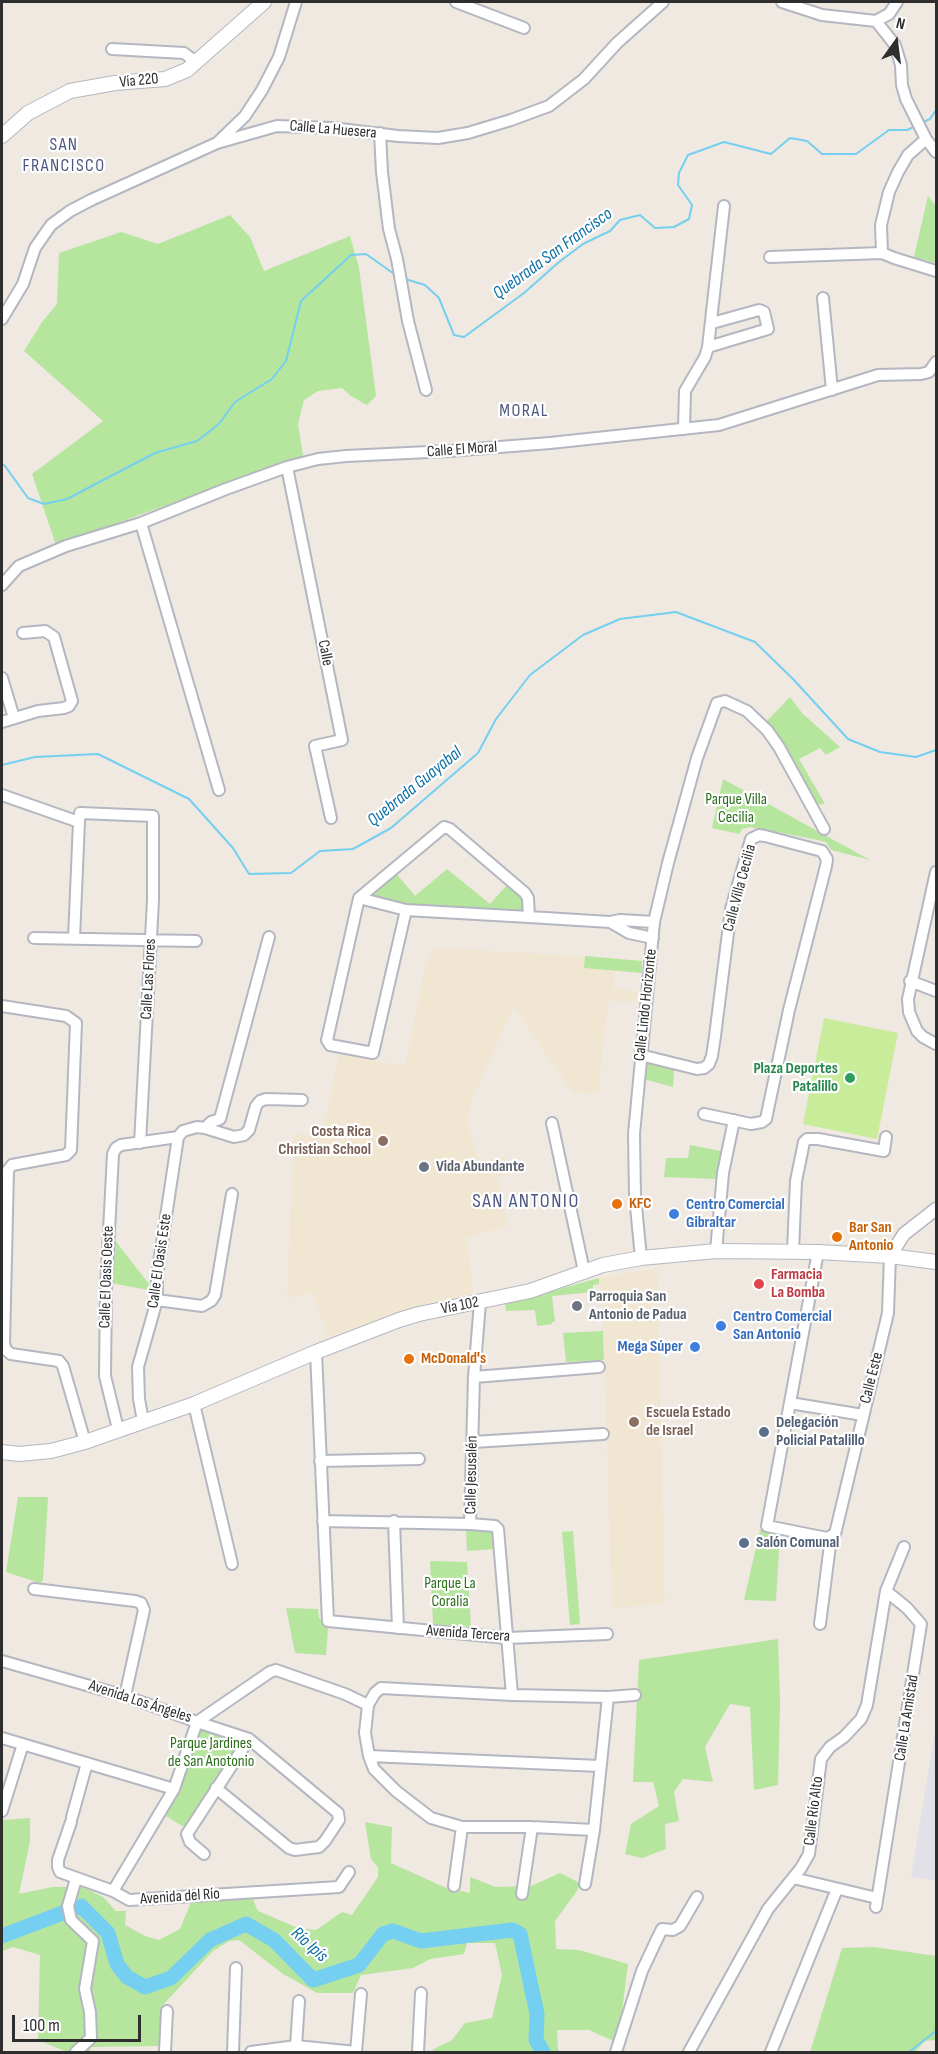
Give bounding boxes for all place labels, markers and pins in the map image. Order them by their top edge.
place label: Plaza Deportes Patalillo [753,1059,838,1097]
marker: Plaza Deportes Patalillo [843,1071,857,1085]
place label: Costa Rica Christian School [278,1122,371,1160]
marker: Costa Rica Christian School [376,1134,390,1148]
place label: Vida Abundante [436,1157,525,1177]
marker: Vida Abundante [417,1160,431,1174]
place label: KFC [629,1194,652,1214]
place label: Centro Comercial Gibraltar [686,1195,785,1233]
marker: KFC [610,1197,624,1211]
marker: Centro Comercial Gibraltar [667,1207,681,1221]
place label: Bar San Antonio [849,1218,894,1256]
marker: Bar San Antonio [830,1230,844,1244]
place label: Farmacia La Bomba [771,1265,825,1303]
marker: Farmacia La Bomba [752,1277,766,1291]
place label: Parroquia San Antonio de Padua [589,1287,686,1325]
marker: Parroquia San Antonio de Padua [570,1299,584,1313]
place label: Centro Comercial San Antonio [733,1307,832,1345]
marker: Centro Comercial San Antonio [714,1319,728,1333]
place label: Mega Súper [618,1337,683,1357]
marker: Mega Súper [688,1340,702,1354]
place label: McDonald's [421,1349,486,1369]
marker: McDonald's [402,1352,416,1366]
place label: Escuela Estado de Israel [646,1403,731,1441]
place label: Delegación Policial Patalillo [776,1413,865,1451]
marker: Escuela Estado de Israel [627,1415,641,1429]
marker: Delegación Policial Patalillo [757,1425,771,1439]
place label: Salón Comunal [756,1533,839,1553]
marker: Salón Comunal [737,1536,751,1550]

